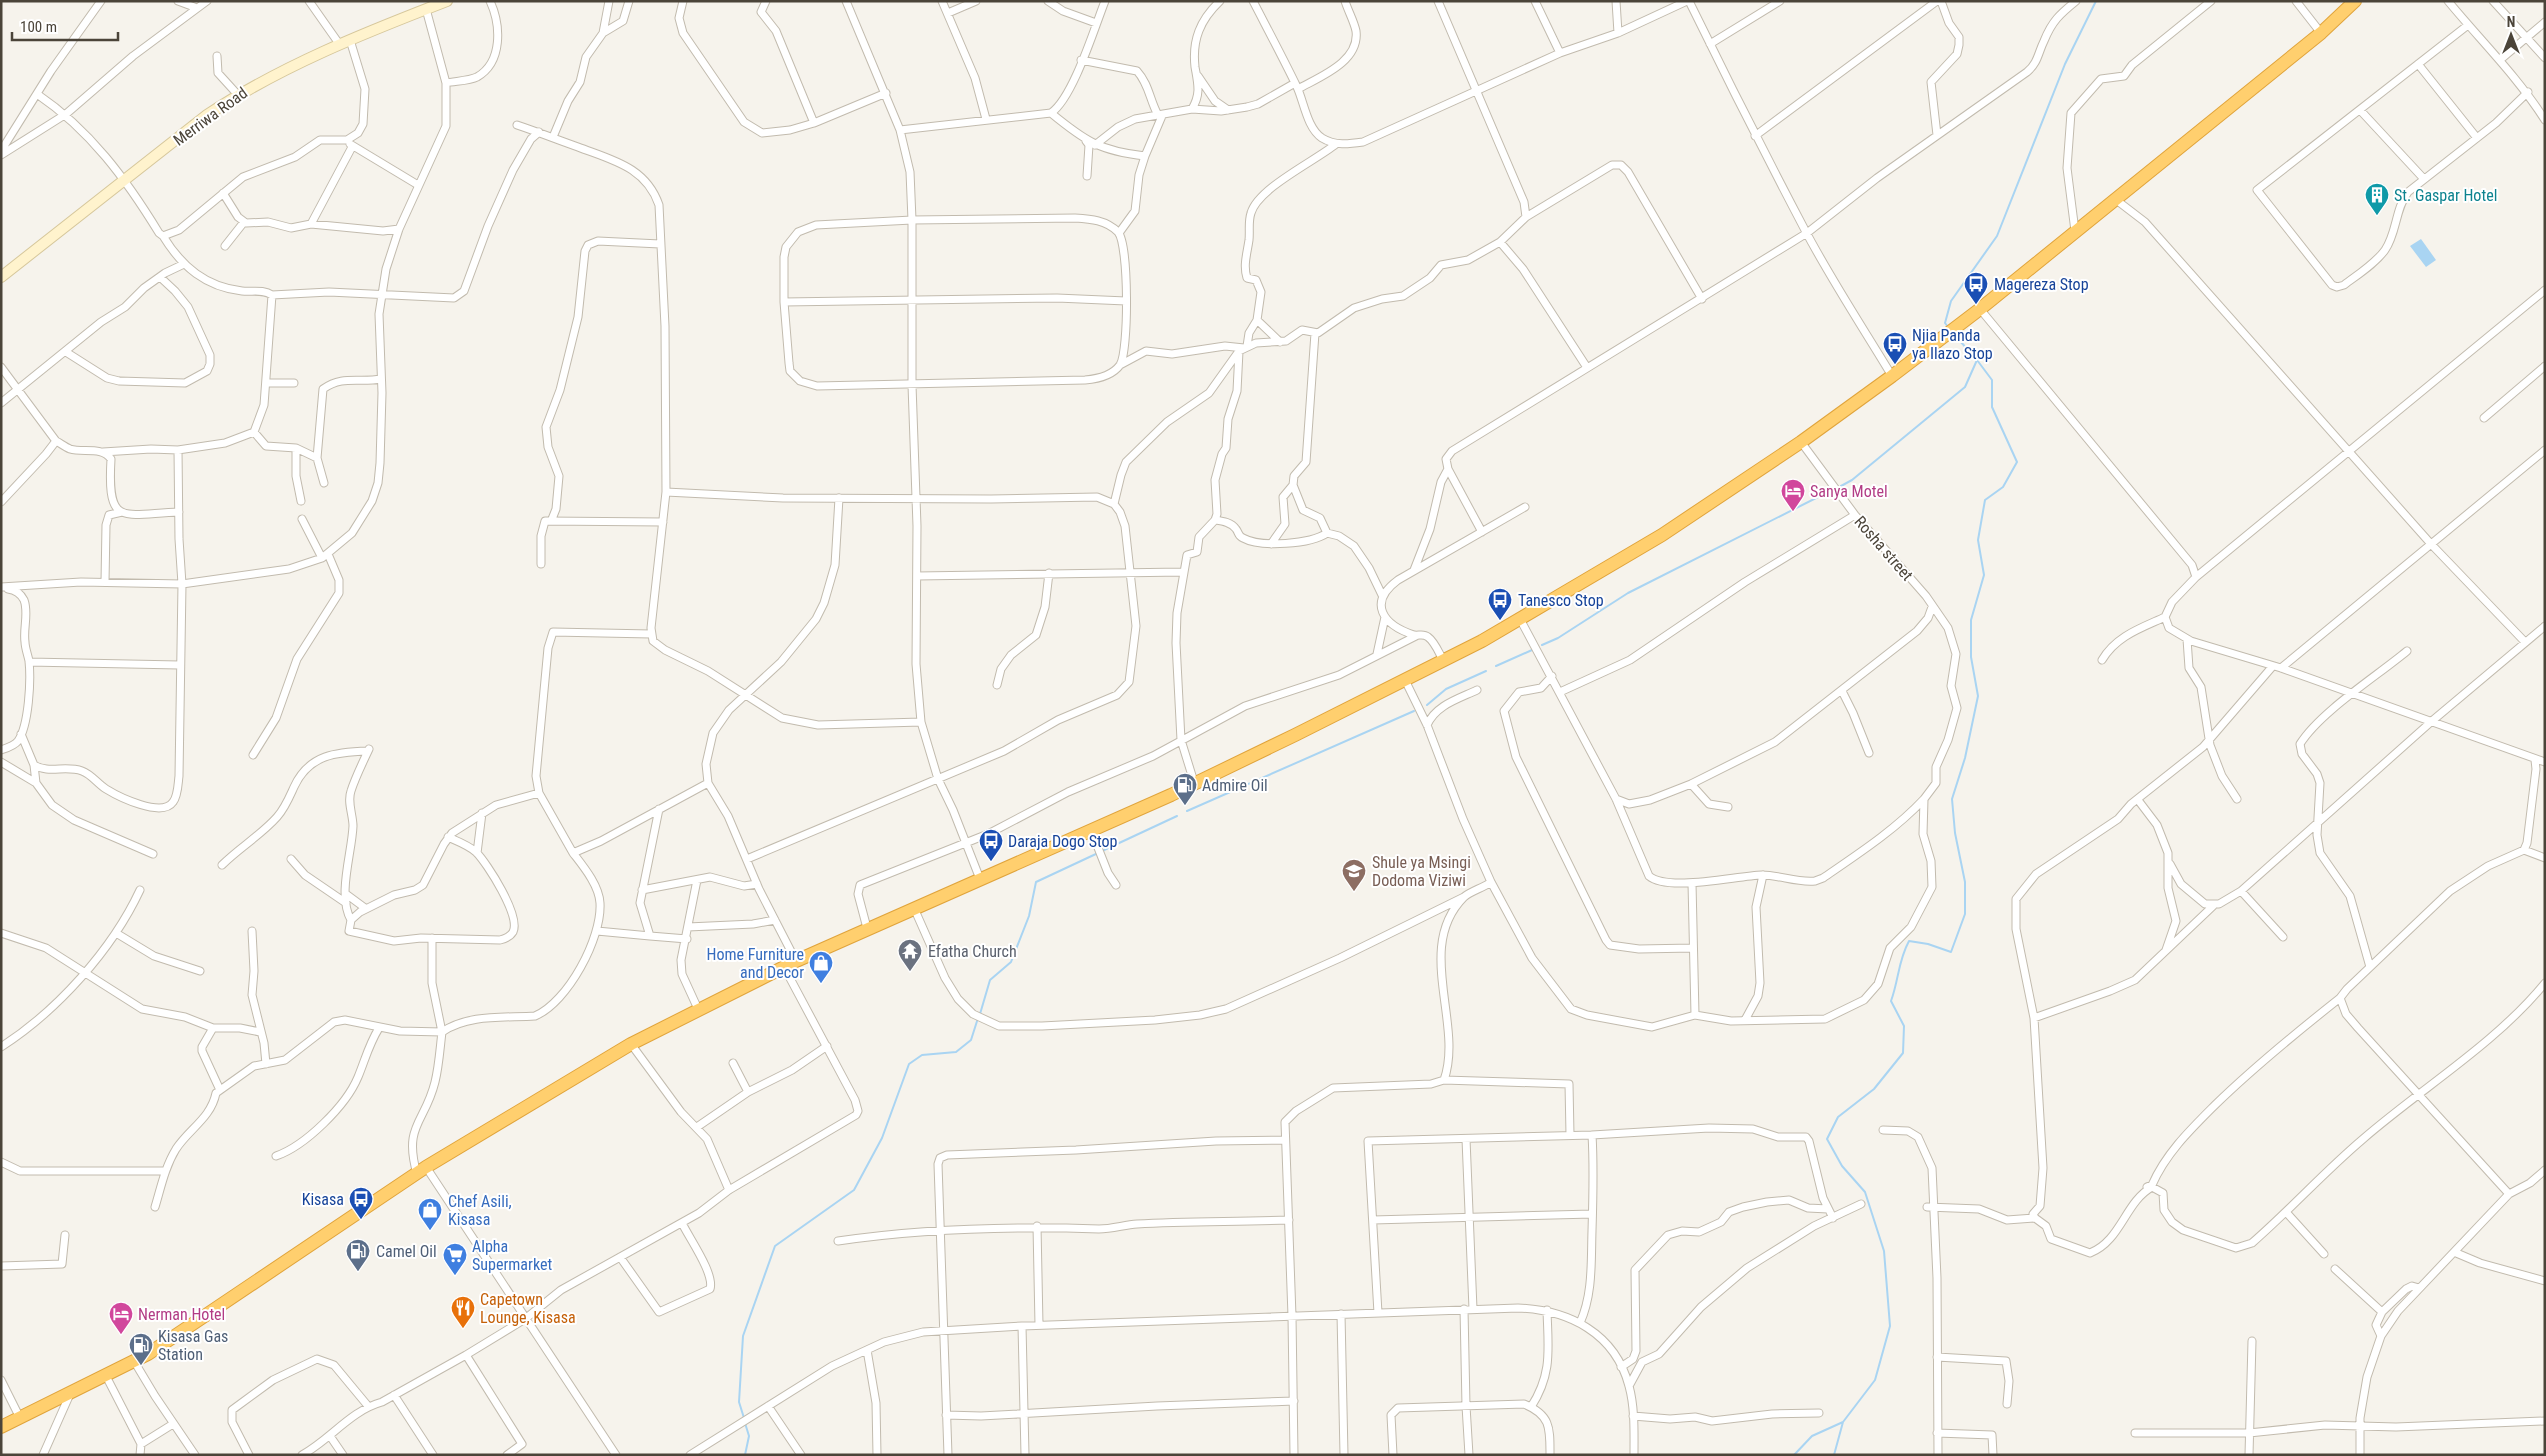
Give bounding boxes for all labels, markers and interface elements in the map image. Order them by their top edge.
scale bar [12,10,119,42]
north arrow [2486,10,2536,60]
text: N [2507,14,2515,30]
text: 100 m [20,18,57,36]
street label: Merriwa Road [170,83,251,150]
building icon: St. Gaspar Hotel [2364,182,2390,216]
place label: St. Gaspar Hotel [2394,186,2497,205]
bus stop icon: Magereza Stop [1963,271,1989,305]
place label: Magereza Stop [1994,275,2089,294]
place label: Njia Panda ya Ilazo Stop [1912,326,1993,363]
bus stop icon: Njia Panda ya Ilazo Stop [1882,331,1908,365]
hotel icon: Sanya Motel [1780,478,1806,512]
place label: Sanya Motel [1810,482,1888,501]
street label: Rosha street [1850,512,1917,585]
bus stop icon: Tanesco Stop [1487,587,1513,621]
place label: Tanesco Stop [1518,591,1604,610]
fuel station icon: Admire Oil [1172,772,1198,806]
place label: Admire Oil [1202,776,1268,795]
bus stop icon: Daraja Dogo Stop [978,828,1004,862]
place label: Daraja Dogo Stop [1008,832,1118,851]
place label: Shule ya Msingi Dodoma Viziwi [1372,853,1471,890]
school or university icon: Shule ya Msingi Dodoma Viziwi [1341,858,1367,892]
temple icon: Efatha Church [897,938,923,972]
place label: Efatha Church [928,942,1017,961]
place label: Home Furniture and Decor [707,945,804,982]
shop icon: Home Furniture and Decor [808,950,834,984]
bus stop icon: Kisasa [348,1186,374,1220]
place label: Kisasa [302,1190,344,1209]
place label: Chef Asili, Kisasa [448,1192,512,1229]
shop icon: Chef Asili, Kisasa [417,1197,443,1231]
place label: Alpha Supermarket [472,1237,552,1274]
fuel station icon: Camel Oil [345,1238,371,1272]
place label: Camel Oil [376,1242,437,1261]
supermarket icon: Alpha Supermarket [442,1242,468,1276]
place label: Capetown Lounge, Kisasa [480,1290,576,1327]
restaurant icon: Capetown Lounge, Kisasa [450,1295,476,1329]
hotel icon: Nerman Hotel [108,1301,134,1335]
place label: Nerman Hotel [138,1305,225,1324]
place label: Kisasa Gas Station [158,1327,228,1364]
fuel station icon: Kisasa Gas Station [128,1332,154,1366]

